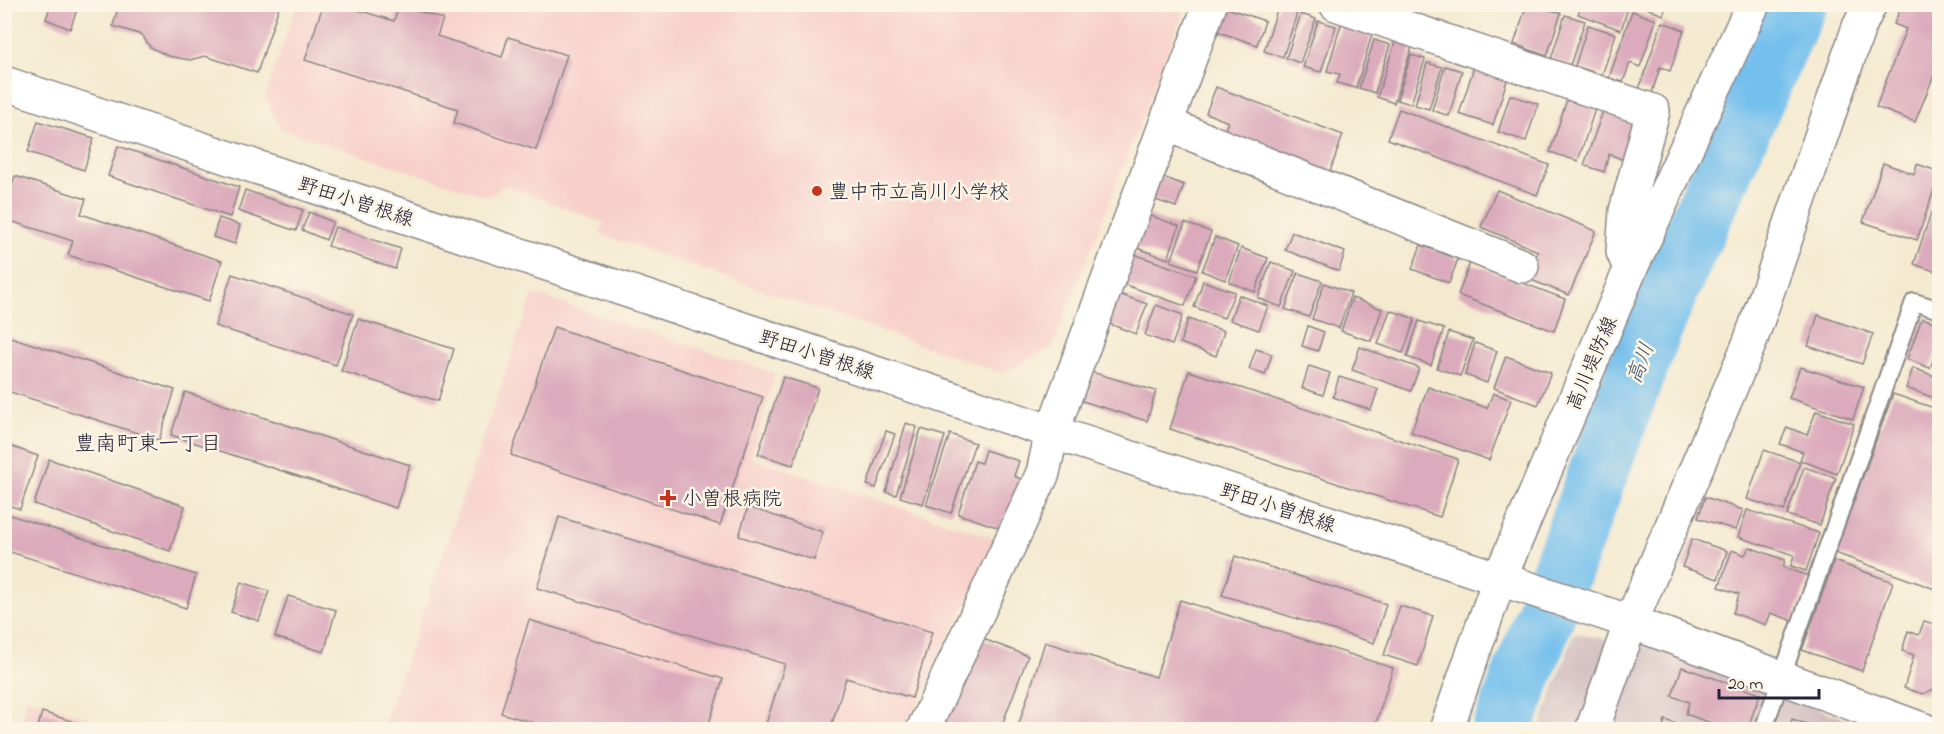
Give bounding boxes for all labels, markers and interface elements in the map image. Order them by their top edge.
street label: 野田小曽根線 [294,171,417,236]
place label: 豊中市立高川小学校 [829,179,1009,208]
marker: 豊中市立高川小学校 [810,184,824,198]
street label: 高川堤防線 [1560,312,1626,416]
street label: 野田小曽根線 [755,324,878,389]
water label: 高川 [1620,339,1663,389]
district label: 豊南町東一丁目 [75,430,222,460]
street label: 野田小曽根線 [1216,477,1339,542]
place label: 小曽根病院 [682,486,782,515]
marker: 小曽根病院 [659,489,677,507]
scale bar [1719,662,1820,700]
text: 20 m [1728,672,1763,698]

